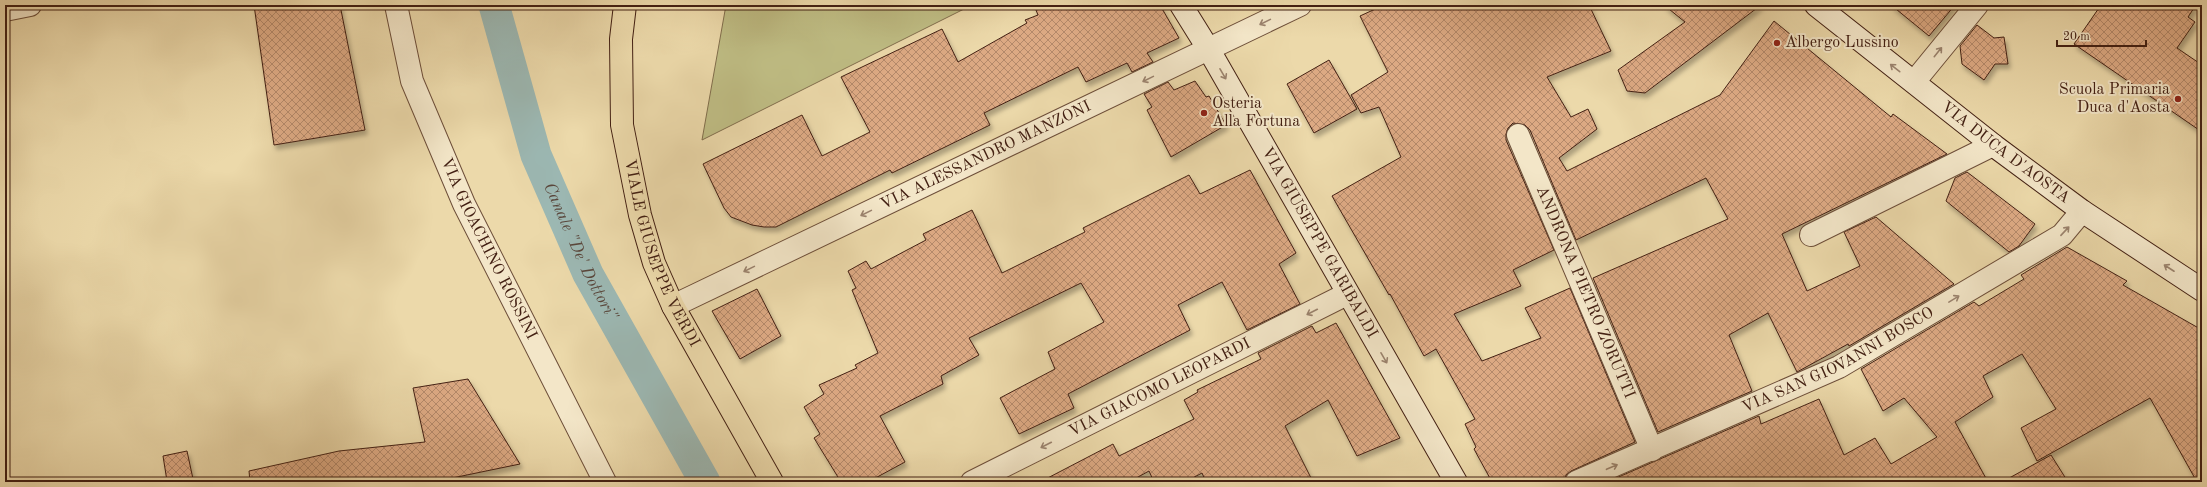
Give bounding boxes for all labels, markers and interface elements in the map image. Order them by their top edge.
one-way arrow [1259,19,1271,26]
scale bar [2057,22,2146,48]
text: 20 m [2063,31,2090,43]
place label: Albergo Lussino [1785,35,1899,51]
marker: Albergo Lussino [1772,38,1782,48]
one-way arrow [1934,47,1943,58]
one-way arrow [1890,63,1901,72]
one-way arrow [1219,68,1227,80]
one-way arrow [1142,76,1154,83]
place label: Scuola Primaria Duca d'Aosta [2059,82,2170,116]
marker: Scuola Primaria Duca d'Aosta [2173,94,2183,104]
place label: Osteria Alla Fortuna [1212,96,1300,130]
street label: VIA ALESSANDRO MANZONI [878,99,1094,213]
street label: VIA DUCA D'AOSTA [1938,99,2072,207]
marker: Osteria Alla Fortuna [1199,108,1209,118]
street label: VIA GIUSEPPE GARIBALDI [1258,144,1380,341]
street label: VIA GIOACHINO ROSSINI [437,156,539,342]
street label: VIALE GIUSEPPE VERDI [621,158,702,350]
water label: Canale "De' Dottori" [541,180,621,324]
street label: ANDRONA PIETRO ZORUTTI [1533,184,1637,401]
one-way arrow [861,210,873,217]
one-way arrow [2060,226,2070,236]
one-way arrow [2164,264,2175,272]
one-way arrow [743,266,755,273]
one-way arrow [1948,294,1960,302]
street label: VIA SAN GIOVANNI BOSCO [1740,305,1937,416]
one-way arrow [1307,309,1319,316]
street label: VIA GIACOMO LEOPARDI [1066,336,1253,440]
one-way arrow [1380,352,1388,364]
one-way arrow [1040,442,1052,449]
one-way arrow [1606,463,1618,470]

